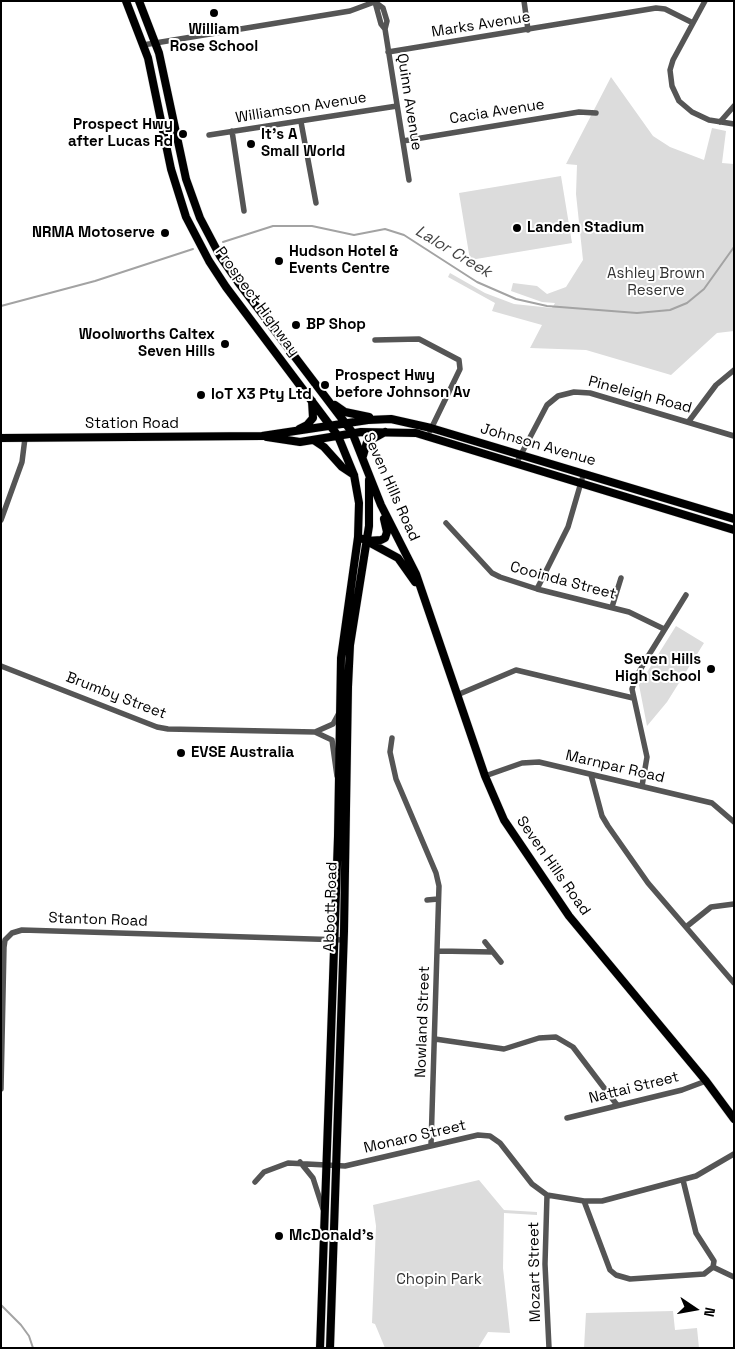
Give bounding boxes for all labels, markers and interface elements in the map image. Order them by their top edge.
marker: William Rose School [208,7,220,19]
street label: Marks Avenue [430,8,532,42]
place label: William Rose School [170,21,258,56]
street label: Quinn Avenue [392,52,426,152]
street label: Williamson Avenue [234,89,368,127]
street label: Cacia Avenue [448,96,546,128]
place label: Prospect Hwy after Lucas Rd [68,116,173,151]
place label: It's A Small World [261,126,345,161]
marker: Prospect Hwy after Lucas Rd [177,128,189,140]
marker: It's A Small World [245,138,257,150]
place label: Landen Stadium [527,219,644,237]
water label: Lalor Creek [411,222,495,282]
marker: Landen Stadium [511,222,523,234]
place label: NRMA Motoserve [32,224,155,242]
marker: NRMA Motoserve [159,227,171,239]
place label: Hudson Hotel & Events Centre [289,243,398,278]
street label: Prospect Highway [211,244,303,360]
marker: Hudson Hotel & Events Centre [273,255,285,267]
park label: Ashley Brown Reserve [607,265,705,300]
place label: BP Shop [306,316,366,334]
marker: BP Shop [290,319,302,331]
place label: Woolworths Caltex Seven Hills [79,326,215,361]
marker: Woolworths Caltex Seven Hills [219,338,231,350]
place label: Prospect Hwy before Johnson Av [335,367,471,402]
street label: Pineleigh Road [586,373,694,417]
marker: Prospect Hwy before Johnson Av [319,379,331,391]
place label: IoT X3 Pty Ltd [211,386,312,404]
marker: IoT X3 Pty Ltd [195,389,207,401]
street label: Station Road [85,415,179,433]
street label: Johnson Avenue [478,420,598,470]
street label: Seven Hills Road [359,430,423,544]
street label: Cooinda Street [508,558,618,604]
place label: Seven Hills High School [615,651,701,686]
marker: Seven Hills High School [705,663,717,675]
street label: Brumby Street [63,669,169,723]
place label: EVSE Australia [191,744,294,762]
marker: EVSE Australia [175,747,187,759]
street label: Marnpar Road [564,747,666,787]
street label: Seven Hills Road [512,813,594,919]
street label: Abbott Road [320,861,342,953]
street label: Stanton Road [48,909,148,931]
street label: Nowland Street [412,966,434,1078]
street label: Nattai Street [587,1068,681,1108]
street label: Monaro Street [362,1116,468,1158]
street label: Mozart Street [525,1222,545,1322]
place label: McDonald's [289,1227,374,1245]
marker: McDonald's [273,1230,285,1242]
park label: Chopin Park [396,1271,482,1289]
north arrow [670,1284,720,1334]
text: N [700,1306,719,1319]

